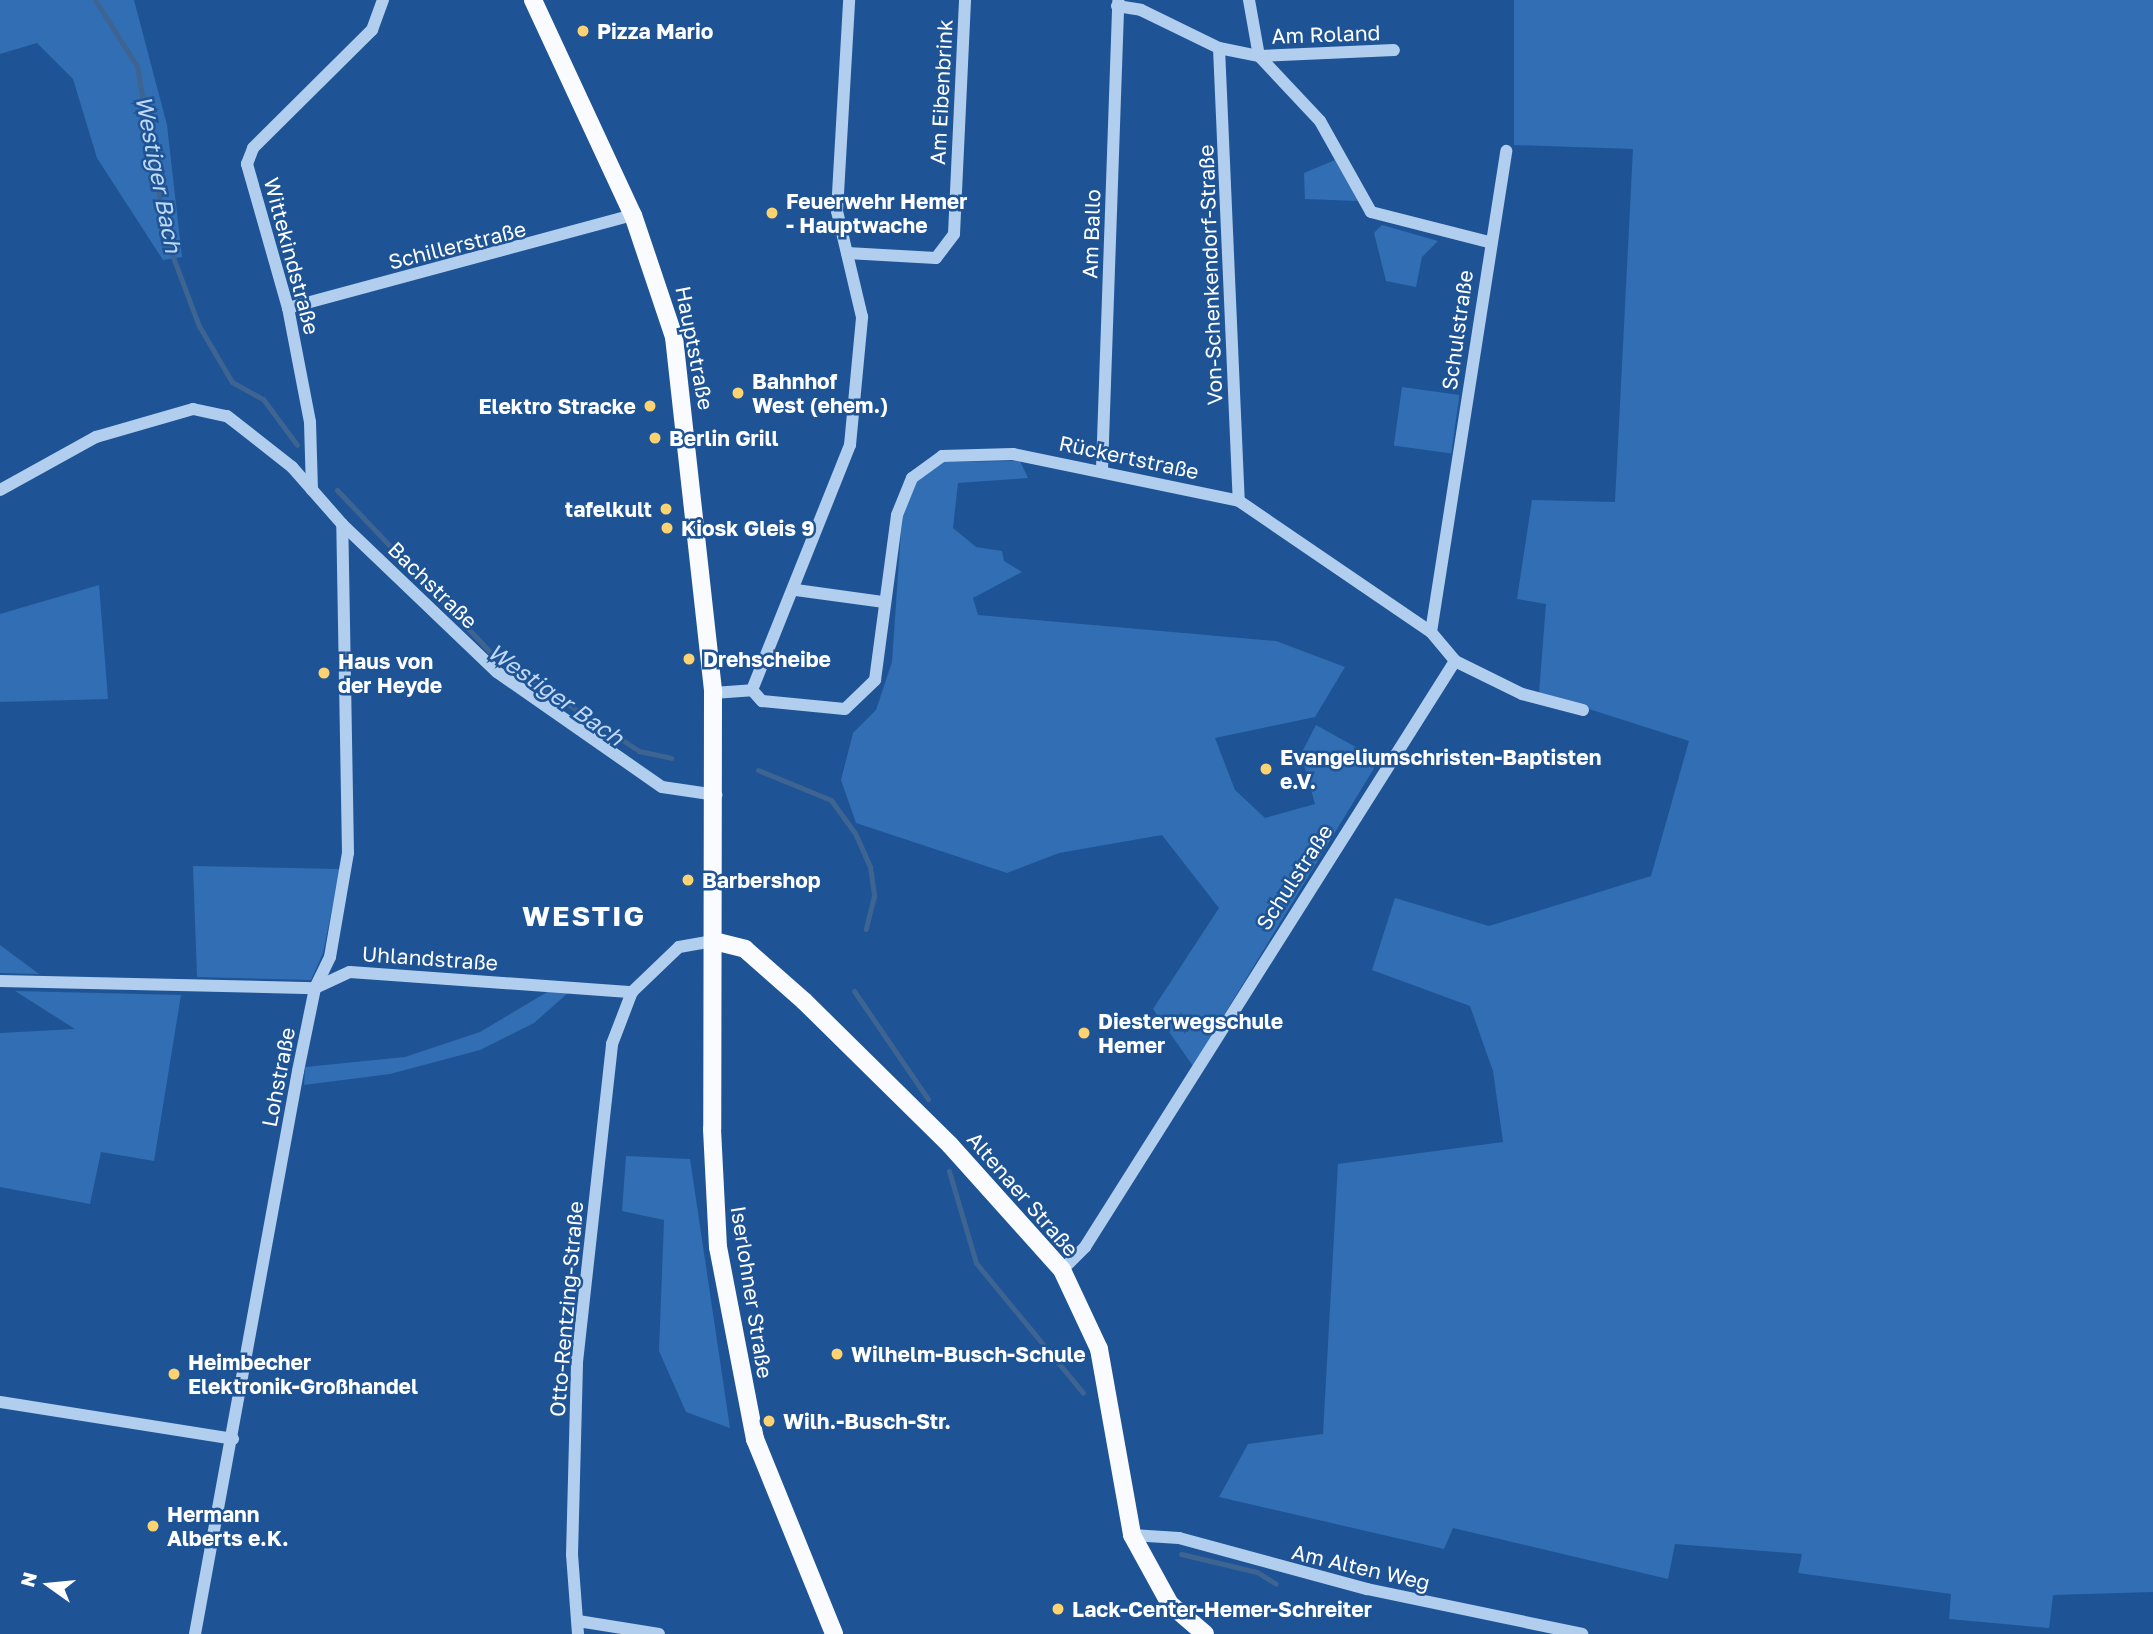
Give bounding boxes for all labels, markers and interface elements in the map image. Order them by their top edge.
place label: Pizza Mario [597,18,713,44]
street label: Am Eibenbrink [925,19,957,165]
street label: Am Roland [1271,20,1381,48]
marker: Pizza Mario [575,23,591,39]
water label: Westiger Bach [130,93,188,255]
street label: Von-Schenkendorf-Straße [1193,144,1227,406]
street label: Wittekindstraße [259,175,325,337]
place label: Feuerwehr Hemer - Hauptwache [786,188,967,238]
street label: Am Ballo [1077,189,1105,279]
marker: Feuerwehr Hemer - Hauptwache [764,205,780,221]
street label: Schillerstraße [386,216,528,274]
street label: Schulstraße [1436,268,1478,392]
street label: Hauptstraße [671,284,719,412]
place label: Bahnhof West (ehem.) [752,368,888,418]
marker: Bahnhof West (ehem.) [730,385,746,401]
place label: Elektro Stracke [478,393,636,419]
marker: Elektro Stracke [642,398,658,414]
place label: Berlin Grill [669,425,779,451]
marker: Berlin Grill [647,430,663,446]
street label: Rückertstraße [1057,430,1201,484]
place label: tafelkult [565,496,652,522]
marker: tafelkult [658,501,674,517]
place label: Kiosk Gleis 9 [681,515,815,541]
marker: Kiosk Gleis 9 [659,520,675,536]
street label: Bachstraße [383,536,483,634]
water label: Westiger Bach [483,637,629,751]
place label: Drehscheibe [703,646,831,672]
place label: Haus von der Heyde [338,648,442,698]
marker: Drehscheibe [681,651,697,667]
marker: Haus von der Heyde [316,665,332,681]
place label: Evangeliumschristen-Baptisten e.V. [1280,744,1601,794]
marker: Evangeliumschristen-Baptisten e.V. [1258,761,1274,777]
street label: Schulstraße [1250,819,1338,935]
place label: Barbershop [702,867,821,893]
marker: Barbershop [680,872,696,888]
district label: WESTIG [523,899,645,933]
street label: Uhlandstraße [361,941,499,975]
place label: Diesterwegschule Hemer [1098,1008,1283,1058]
street label: Lohstraße [256,1025,300,1129]
marker: Diesterwegschule Hemer [1076,1025,1092,1041]
street label: Altenaer Straße [962,1127,1084,1261]
street label: Otto-Rentzing-Straße [544,1200,588,1418]
street label: Iserlohner Straße [726,1204,778,1380]
place label: Wilhelm-Busch-Schule [851,1341,1086,1367]
marker: Wilhelm-Busch-Schule [829,1346,845,1362]
place label: Heimbecher Elektronik-Großhandel [188,1349,418,1399]
marker: Heimbecher Elektronik-Großhandel [166,1366,182,1382]
place label: Wilh.-Busch-Str. [783,1408,951,1434]
marker: Wilh.-Busch-Str. [761,1413,777,1429]
place label: Hermann Alberts e.K. [167,1501,289,1551]
marker: Hermann Alberts e.K. [145,1518,161,1534]
street label: Am Alten Weg [1289,1539,1433,1595]
north arrow [14,1550,84,1620]
text: N [15,1569,41,1589]
place label: Lack-Center-Hemer-Schreiter [1072,1596,1372,1622]
marker: Lack-Center-Hemer-Schreiter [1050,1601,1066,1617]

